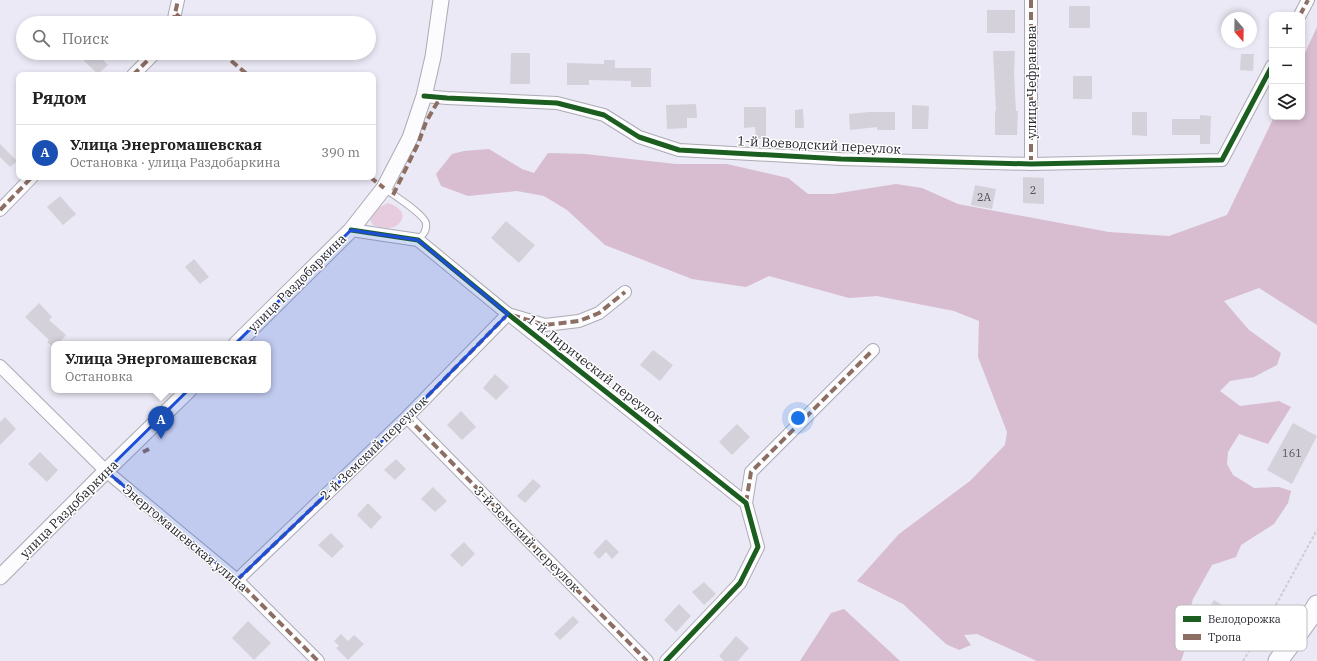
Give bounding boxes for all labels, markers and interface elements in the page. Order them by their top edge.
north arrow [1221,12,1257,48]
map controls [1269,12,1305,120]
button: + [1269,12,1305,48]
search box [16,16,376,60]
street label: улица Чефранова [1023,25,1040,139]
icon: search [30,27,52,49]
text: Поиск [62,29,109,48]
button: − [1269,48,1305,84]
button: layers [1269,84,1305,120]
text: Рядом [32,87,87,109]
street label: 1-й Воеводский переулок [737,132,902,158]
text: Улица Энергомашевская [70,135,262,154]
text: A [40,144,50,161]
text: 390 m [321,144,360,161]
text: Остановка · улица Раздобаркина [70,154,280,171]
house number: 2 [1030,183,1036,197]
house number: 2А [977,190,992,204]
street label: улица Раздобаркина [244,230,350,336]
street label: 1-й Лирический переулок [524,311,667,428]
popup [51,341,271,393]
text: Улица Энергомашевская [65,349,257,368]
text: Остановка [65,368,133,385]
street label: 2-й Земский переулок [317,392,432,504]
pin: A [148,406,174,439]
your location [788,408,808,428]
house number: 161 [1282,446,1302,460]
street label: улица Раздобаркина [16,456,122,562]
street label: Энергомашевская улица [119,481,251,595]
street label: 3-й Земский переулок [470,482,584,596]
legend [1175,605,1307,651]
text: Велодорожка [1208,612,1281,626]
text: Тропа [1208,630,1241,644]

